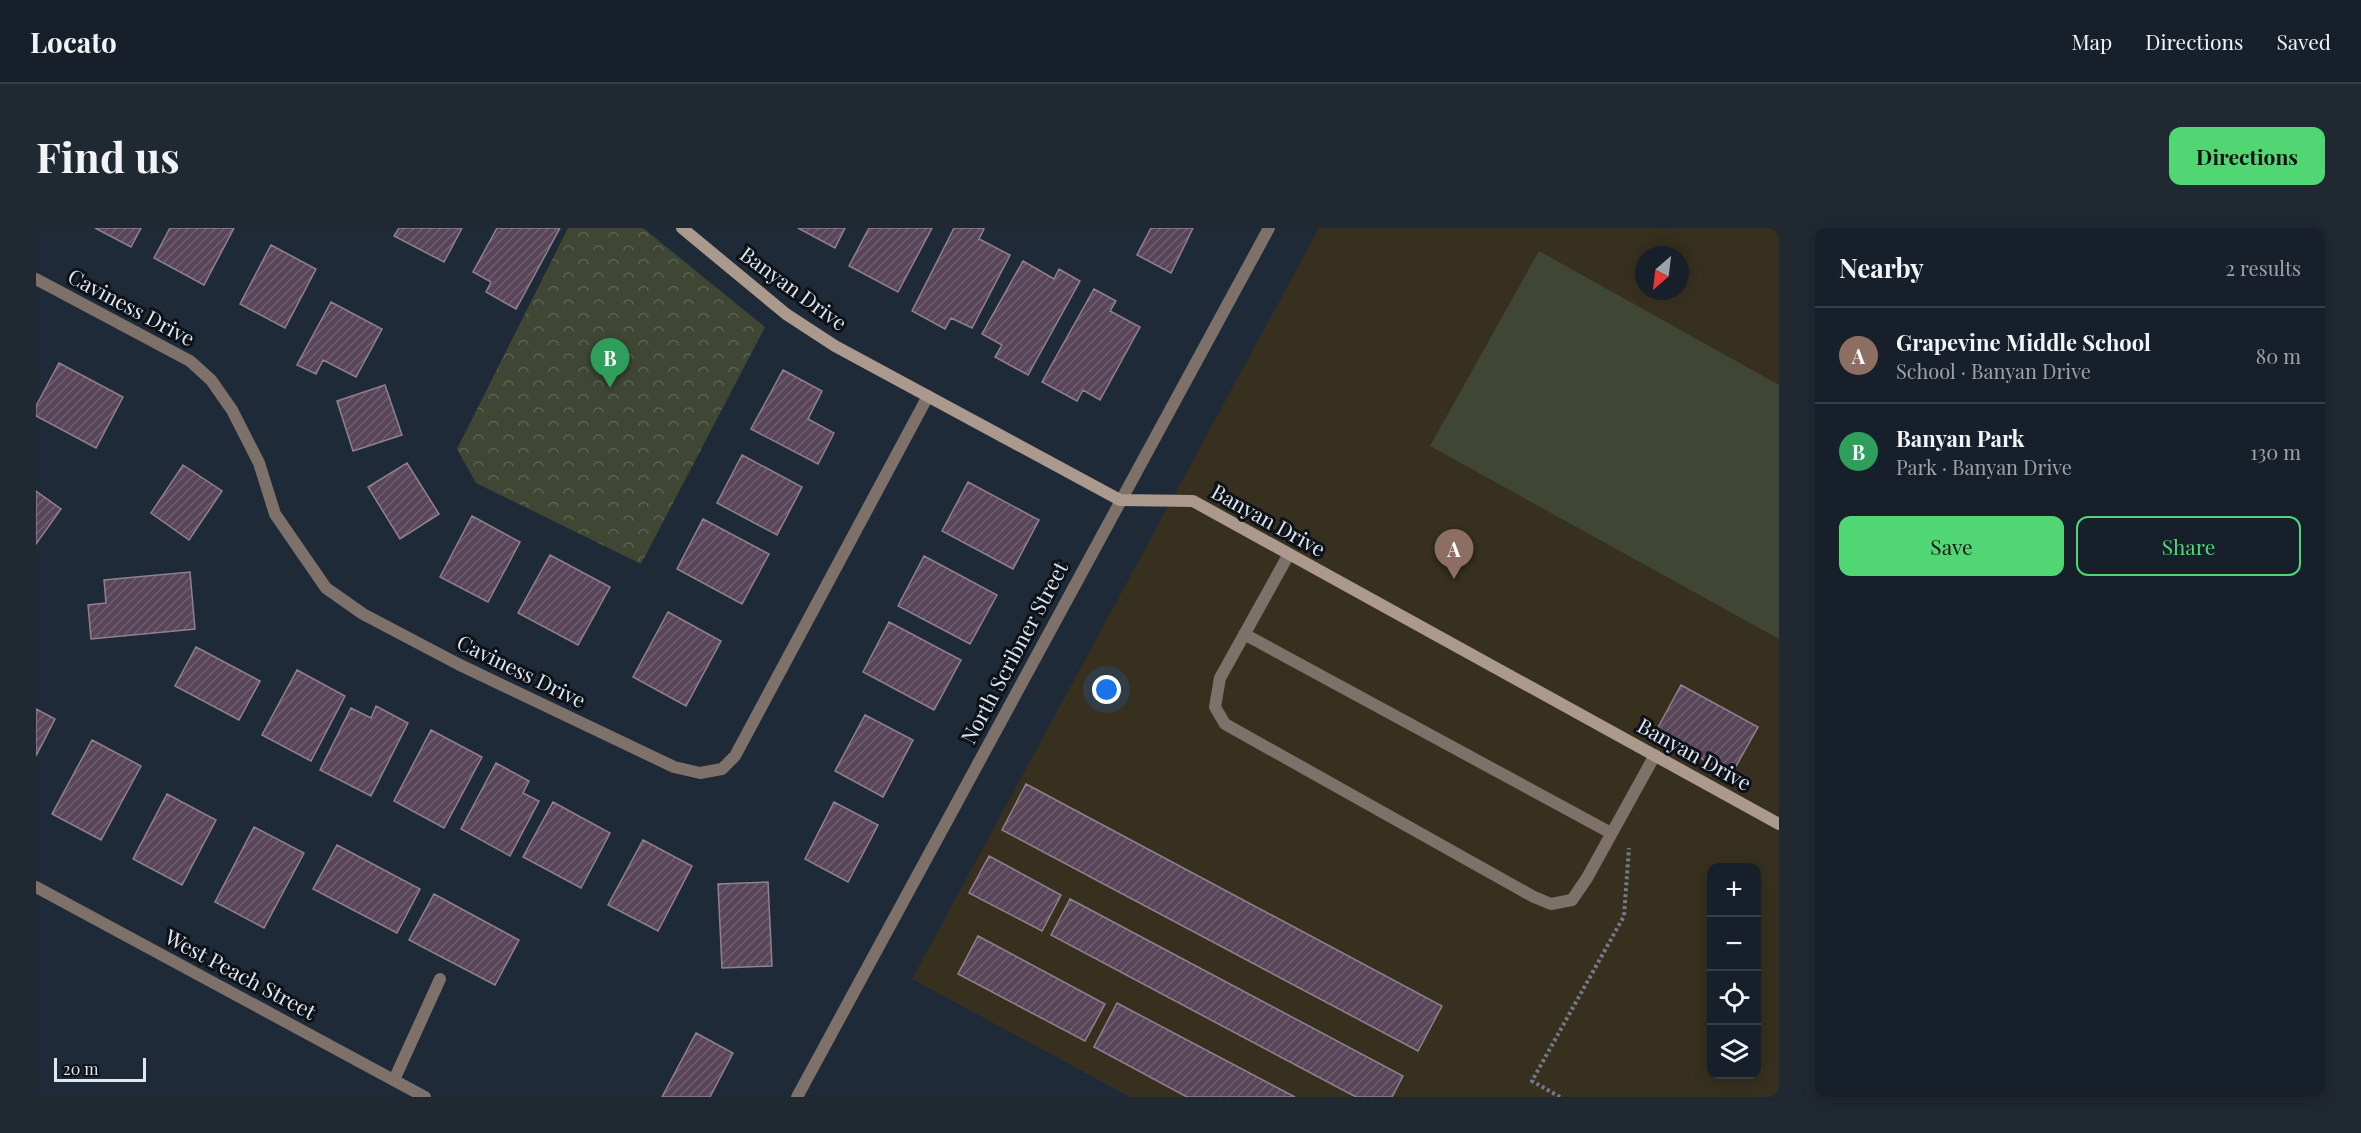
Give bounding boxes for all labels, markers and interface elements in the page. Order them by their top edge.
text: Locato [30,23,117,60]
text: Map [2071,27,2112,55]
text: Directions [2145,27,2243,55]
text: Saved [2276,27,2331,55]
button: Directions [2169,127,2325,185]
text: Find us [36,128,180,184]
street label: Banyan Drive [735,239,853,336]
north arrow [1635,246,1689,300]
text: Nearby [1839,250,1924,285]
text: 2 results [2226,254,2301,281]
street label: Caviness Drive [64,261,200,351]
text: Grapevine Middle School [1896,327,2151,357]
pin: B [590,338,630,388]
text: A [1852,342,1865,369]
text: 80 m [2256,342,2301,369]
text: School · Banyan Drive [1896,357,2091,384]
text: Banyan Park [1896,423,2024,453]
text: B [1852,438,1865,465]
text: 130 m [2250,438,2301,465]
text: Park · Banyan Drive [1896,453,2072,480]
street label: Banyan Drive [1207,476,1331,562]
button: Save [1839,516,2064,576]
button: Share [2076,516,2301,576]
pin: A [1434,530,1474,579]
street label: North Scribner Street [953,555,1073,748]
street label: Caviness Drive [453,627,591,713]
your location [1092,675,1121,704]
street label: Banyan Drive [1633,710,1757,796]
map controls [1707,863,1761,1079]
button: + [1707,863,1761,917]
button: − [1707,917,1761,971]
street label: West Peach Street [160,921,322,1025]
button: locate [1707,971,1761,1025]
button: layers [1707,1025,1761,1079]
scale bar [54,1055,146,1082]
text: 20 m [63,1058,98,1079]

